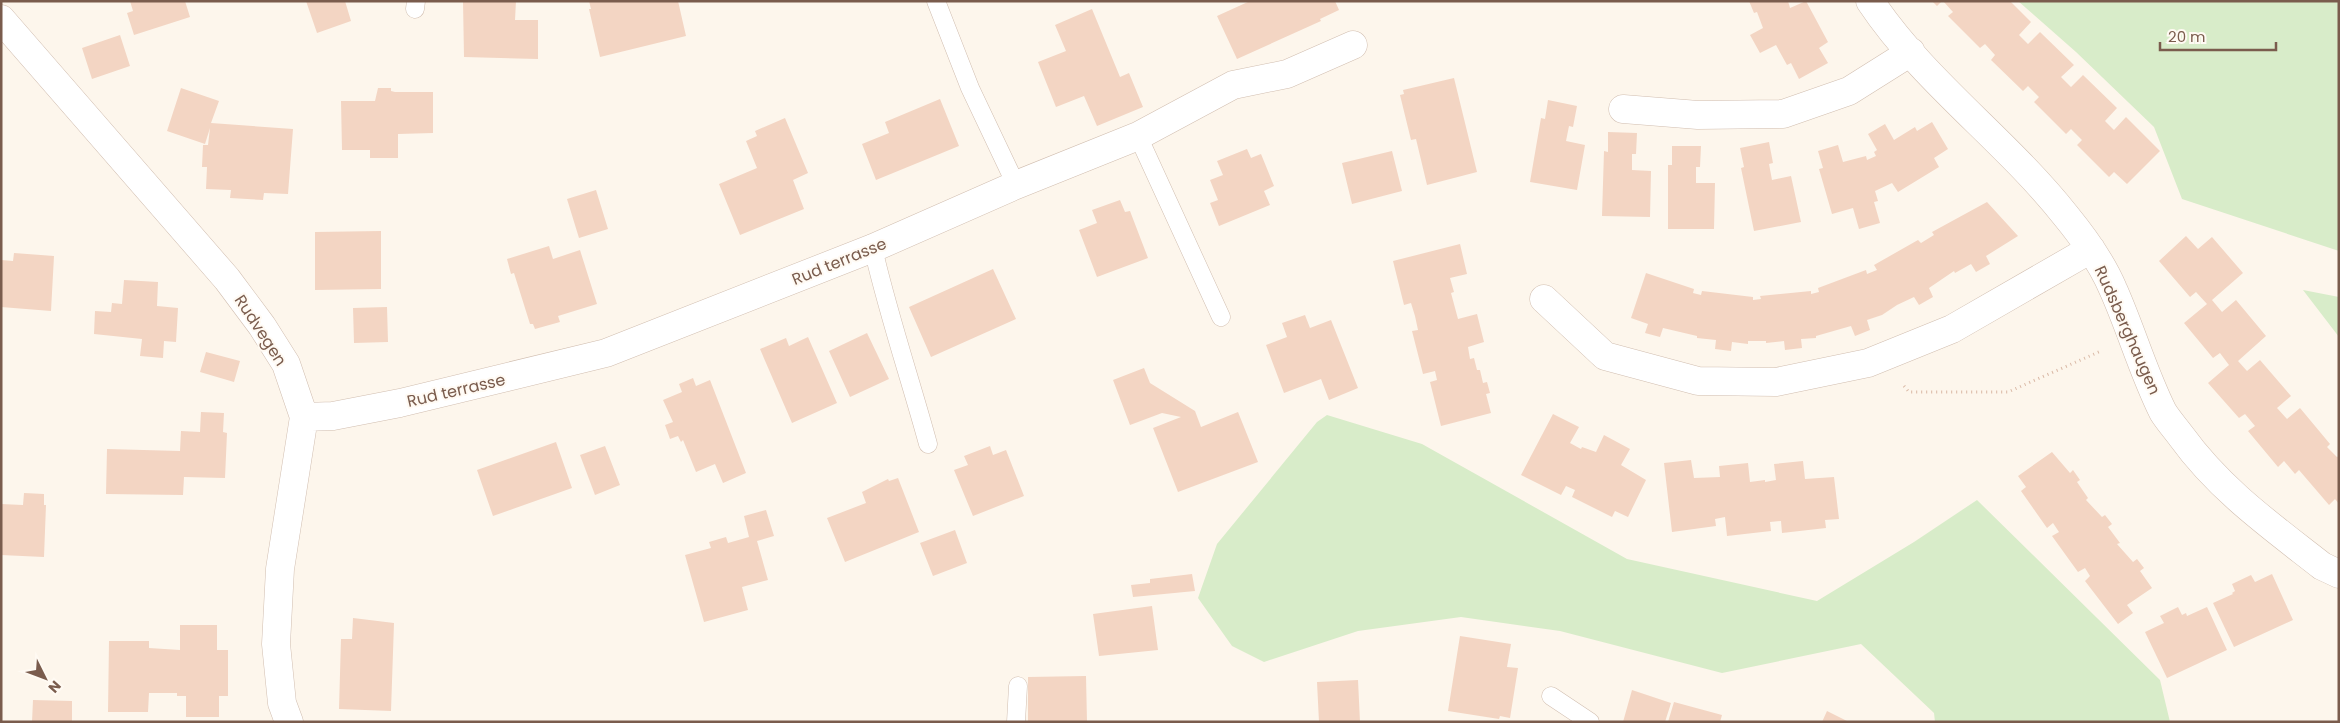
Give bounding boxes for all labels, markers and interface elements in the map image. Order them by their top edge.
scale bar [2160,20,2276,52]
text: 20 m [2168,26,2206,47]
street label: Rud terrasse [788,232,890,291]
street label: Rudsberghaugen [2089,262,2166,398]
street label: Rudvegen [229,290,292,370]
street label: Rud terrasse [405,368,508,413]
north arrow [20,653,70,703]
text: N [44,676,66,697]

